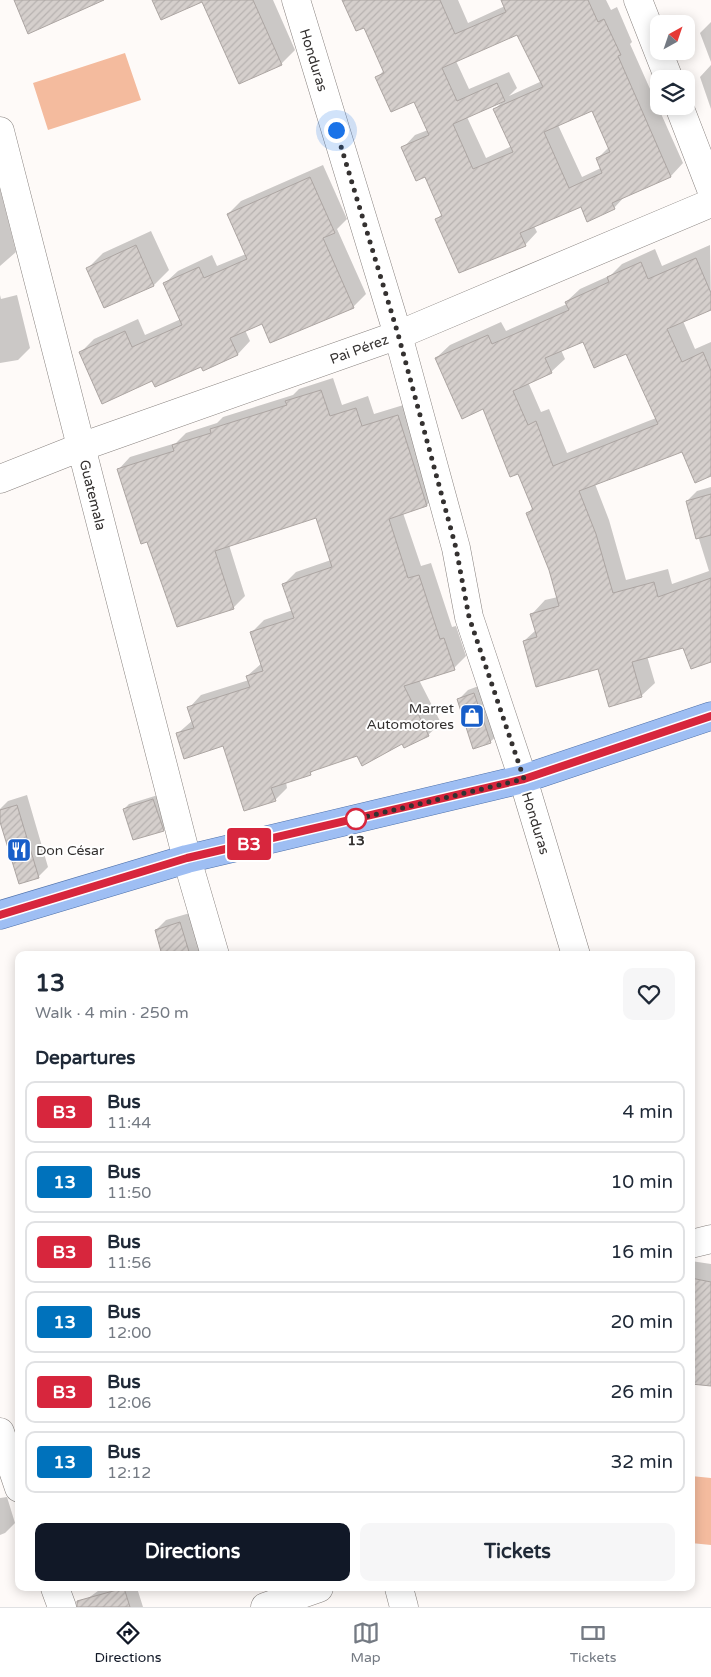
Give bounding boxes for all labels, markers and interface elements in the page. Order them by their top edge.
north arrow [650,15,695,60]
map controls [650,15,695,115]
street label: Honduras [296,27,331,94]
button: layers [650,70,695,115]
your location [324,118,349,143]
street label: Pai Pérez [327,331,391,368]
street label: Guatemala [76,458,109,532]
place label: Marret Automotores [367,700,455,733]
shop icon: Marret Automotores [459,703,485,729]
street label: Honduras [518,790,553,857]
marker: 13 [345,808,367,830]
line badge: B3 [226,828,272,860]
place label: 13 [347,832,365,849]
text: B3 [237,833,261,855]
restaurant icon: Don César [6,837,32,863]
place label: Don César [36,842,105,859]
button: heart [623,968,675,1020]
text: 13 [35,969,65,998]
text: Walk · 4 min · 250 m [35,1003,189,1023]
text: Departures [35,1047,135,1069]
text: Bus [107,1091,141,1113]
text: B3 [53,1101,76,1123]
text: 4 min [622,1101,673,1123]
text: 11:44 [107,1113,151,1133]
text: Bus [107,1161,141,1183]
text: 13 [53,1171,76,1193]
text: 10 min [610,1171,673,1193]
text: 11:50 [107,1183,151,1203]
text: Bus [107,1231,141,1253]
text: B3 [53,1241,76,1263]
text: 16 min [610,1241,673,1263]
text: 11:56 [107,1253,151,1273]
text: Bus [107,1301,141,1323]
text: 13 [53,1311,76,1333]
text: 20 min [610,1311,673,1333]
text: 12:00 [107,1323,151,1343]
text: Bus [107,1371,141,1393]
text: B3 [53,1381,76,1403]
text: 26 min [610,1381,673,1403]
text: 12:06 [107,1393,151,1413]
text: Bus [107,1441,141,1463]
text: 13 [53,1451,76,1473]
text: 32 min [610,1451,673,1473]
text: 12:12 [107,1463,151,1483]
button: Directions [35,1523,350,1581]
button: Tickets [360,1523,675,1581]
tab: Directions [94,1619,161,1666]
tab: Map [350,1619,381,1666]
tab: Tickets [570,1619,617,1666]

